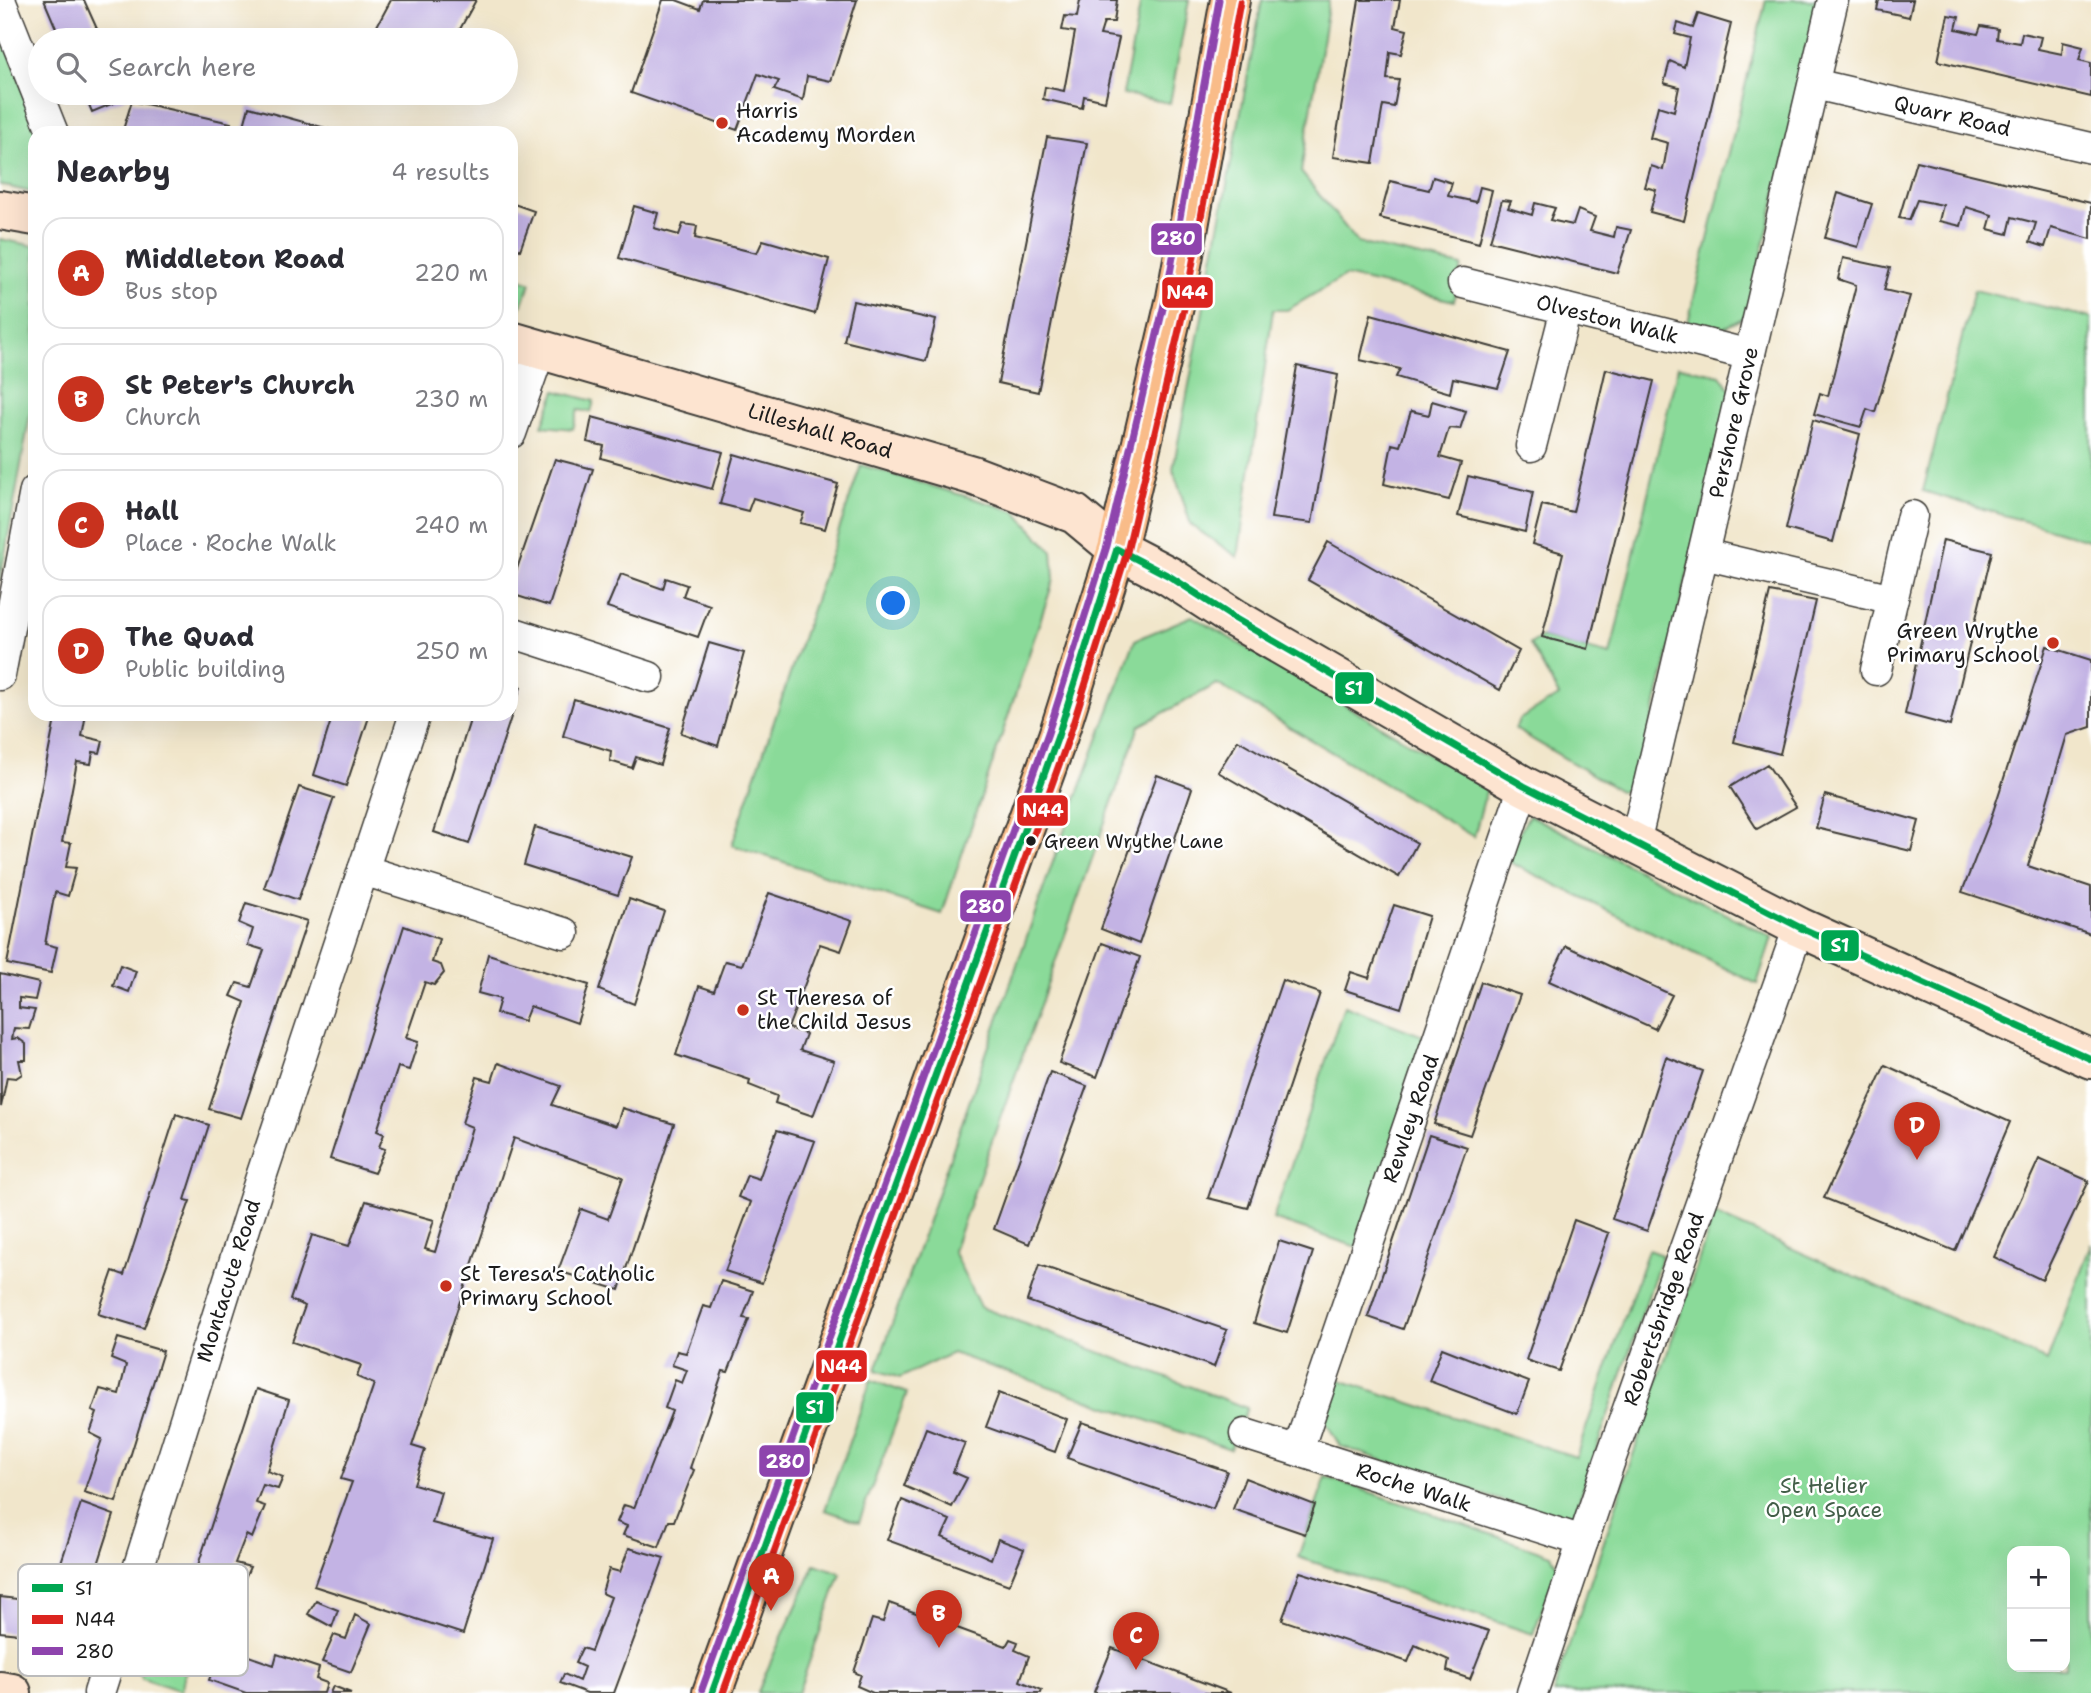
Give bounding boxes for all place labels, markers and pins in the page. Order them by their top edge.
place label: Harris Academy Morden [736,97,916,149]
marker: Harris Academy Morden [714,115,730,131]
place label: Green Wrythe Primary School [1887,617,2040,669]
marker: Green Wrythe Primary School [2045,635,2061,651]
place label: Green Wrythe Lane [1044,829,1224,854]
marker: Green Wrythe Lane [1024,834,1038,848]
place label: St Theresa of the Child Jesus [757,984,912,1036]
marker: St Theresa of the Child Jesus [735,1002,751,1018]
pin: D [1894,1102,1940,1160]
place label: St Teresa's Catholic Primary School [460,1260,655,1312]
marker: St Teresa's Catholic Primary School [438,1278,454,1294]
pin: A [748,1553,794,1611]
pin: B [916,1590,962,1648]
pin: C [1113,1612,1159,1670]

